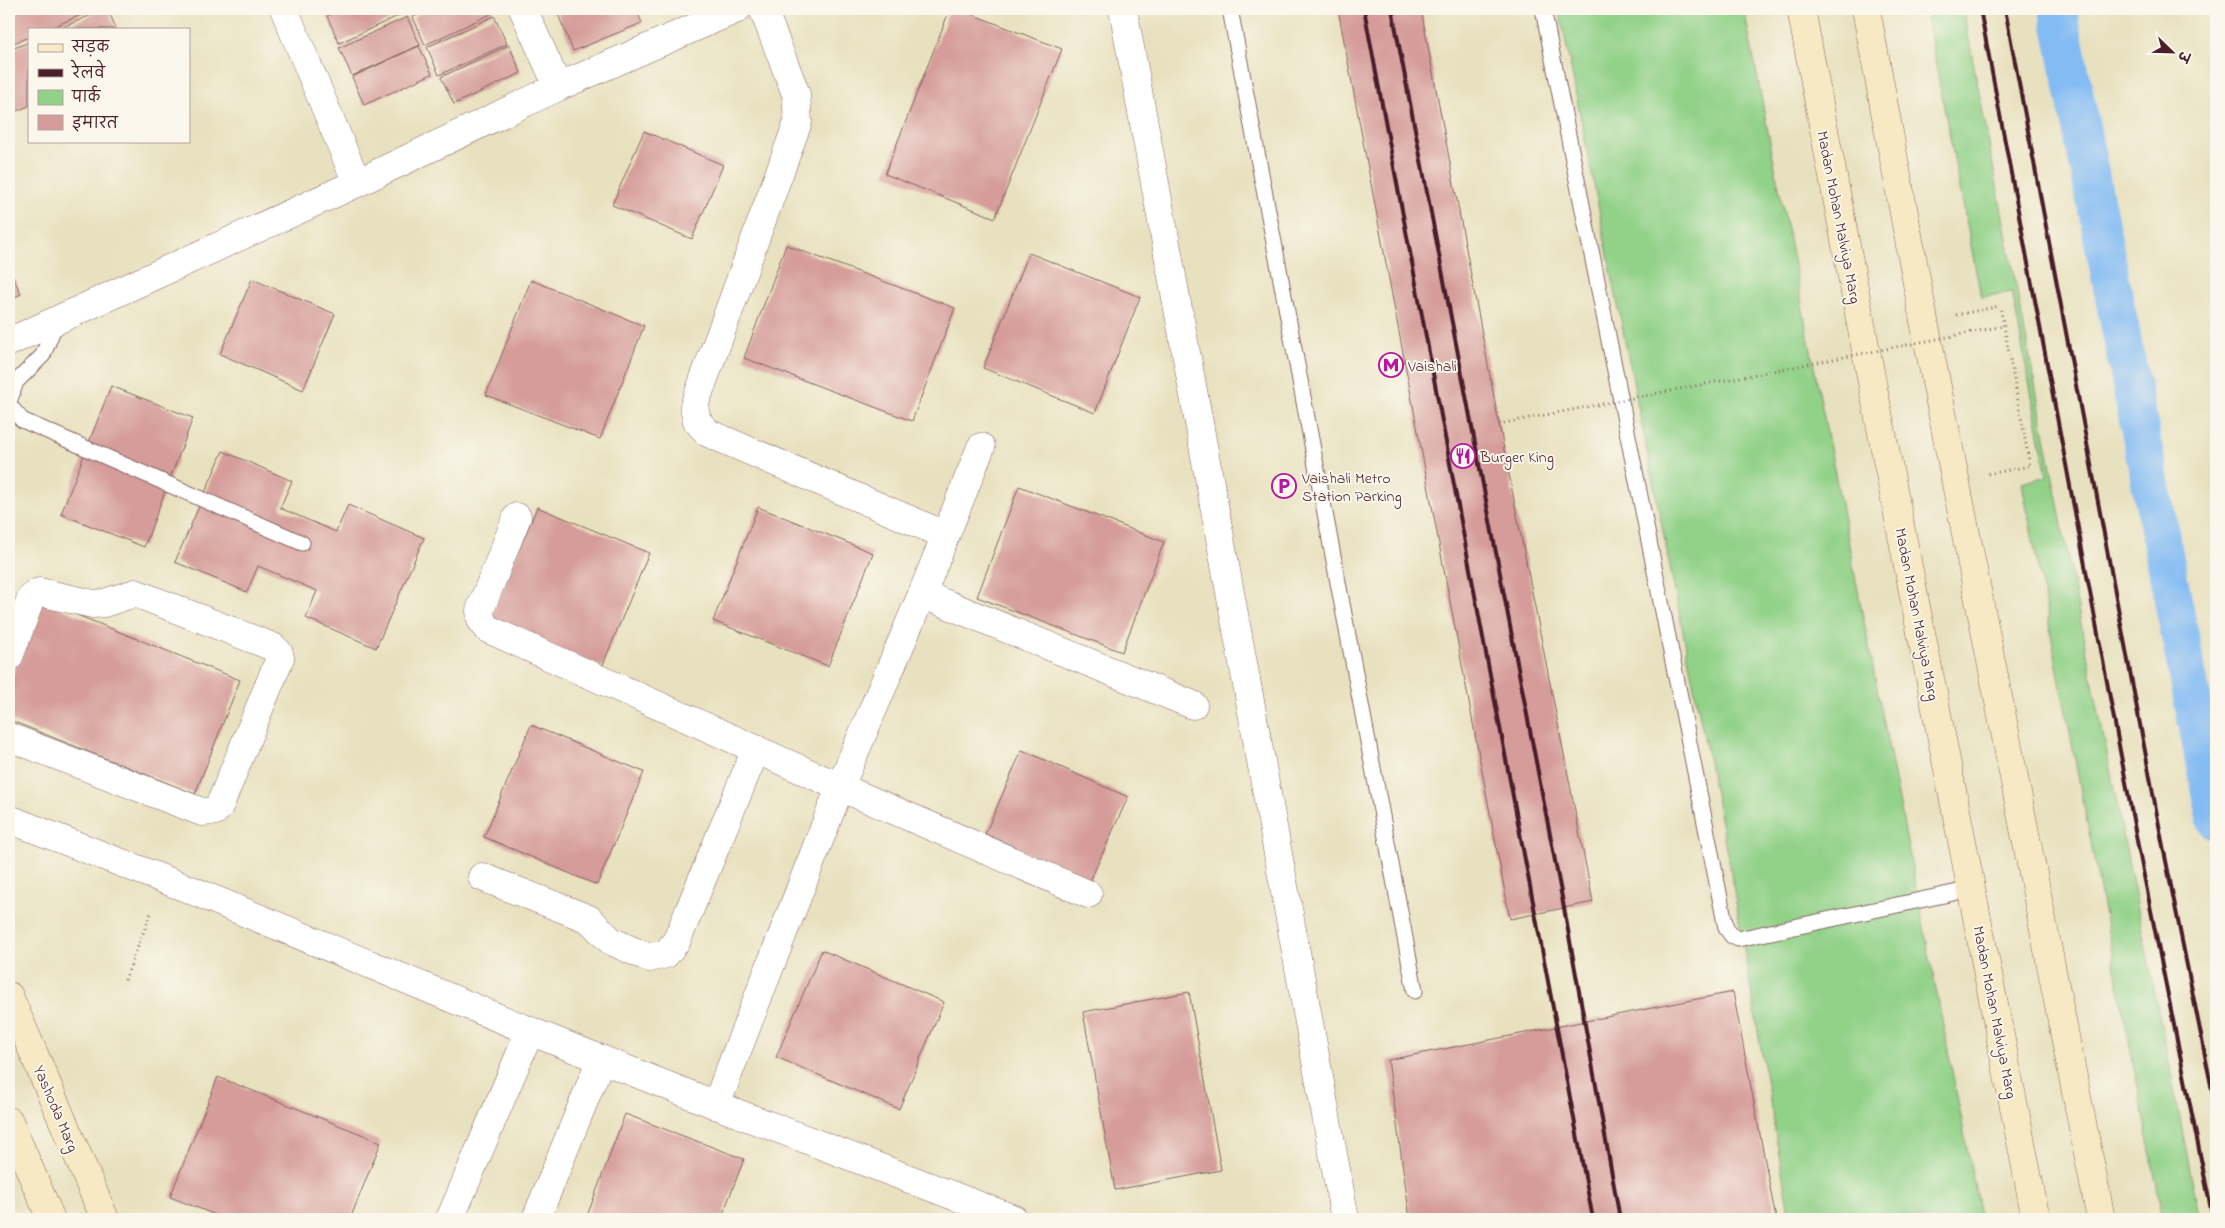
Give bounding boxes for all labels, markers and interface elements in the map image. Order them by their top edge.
legend [28,28,190,142]
north arrow [2148,28,2198,78]
text: सड़क [71,37,110,59]
text: उ [2170,46,2195,66]
text: रेलवे [70,59,106,85]
text: पार्क [71,85,102,109]
text: इमारत [72,113,119,135]
street label: Madan Mohan Malviya Marg [1809,129,1867,306]
metro station icon: Vaishali [1378,352,1404,378]
place label: Vaishali [1407,355,1457,379]
restaurant icon: Burger King [1450,443,1476,469]
place label: Burger King [1479,446,1554,470]
place label: Vaishali Metro Station Parking [1301,467,1402,509]
parking icon: Vaishali Metro Station Parking [1271,473,1297,499]
street label: Madan Mohan Malviya Marg [1887,526,1945,703]
street label: Madan Mohan Malviya Marg [1965,924,2023,1101]
street label: Yashoda Marg [26,1062,84,1156]

